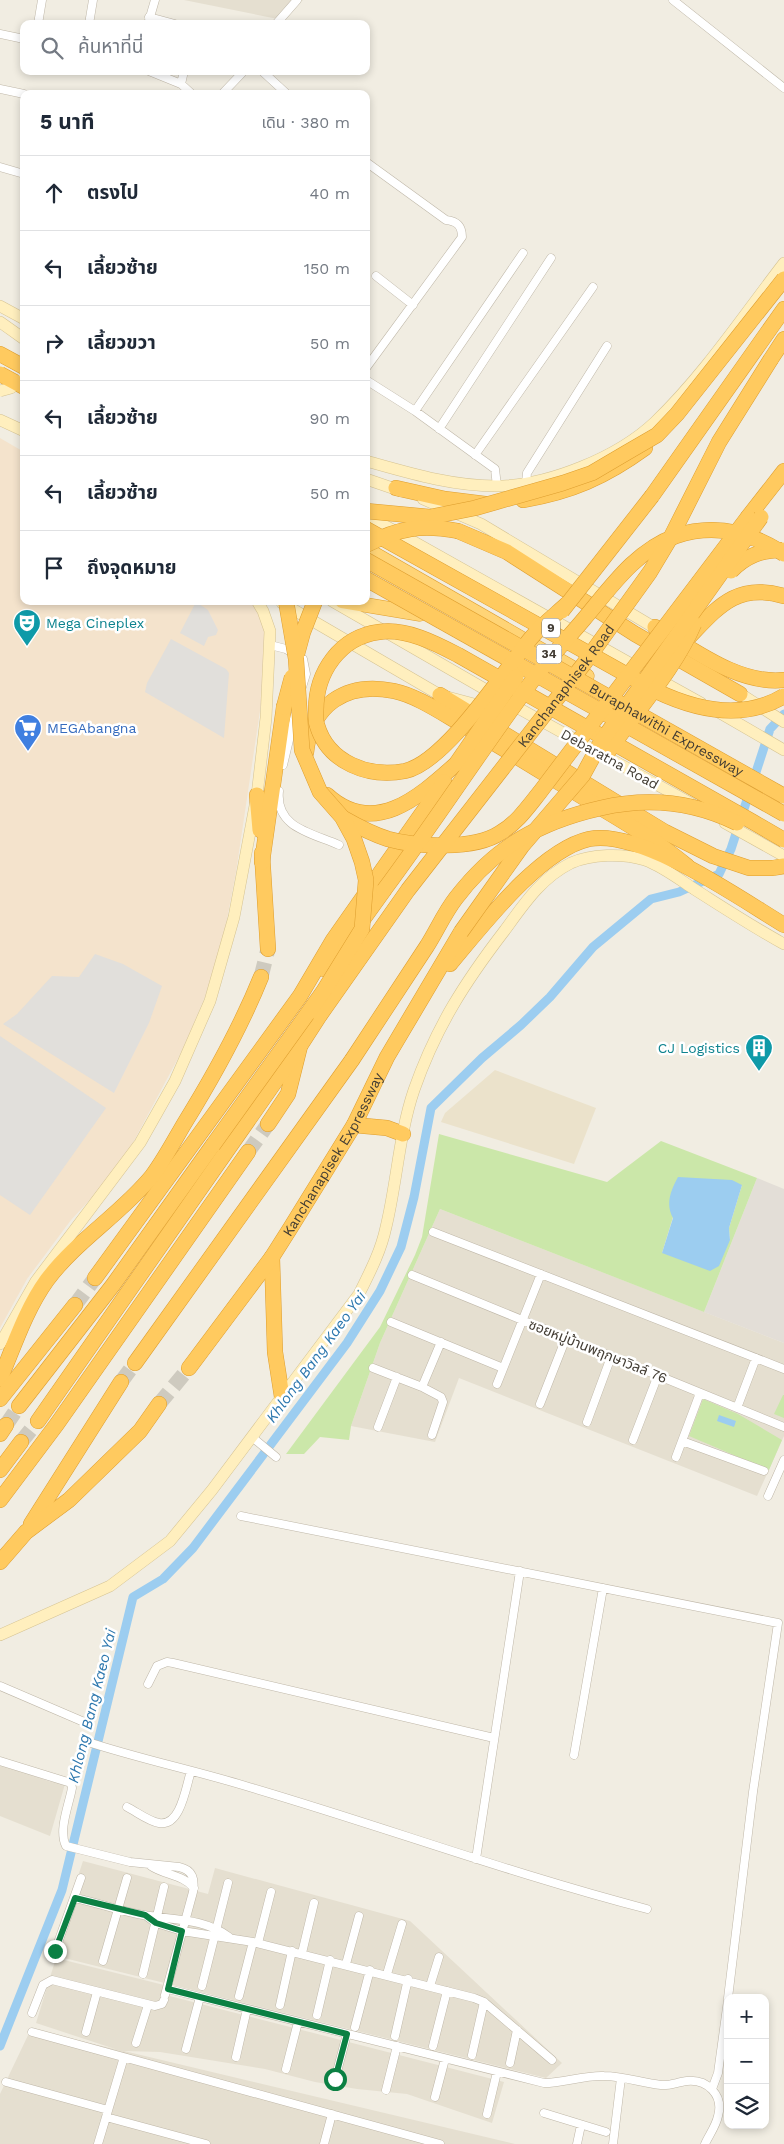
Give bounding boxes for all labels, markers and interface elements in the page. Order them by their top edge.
search box [20,20,370,75]
icon: search [38,34,66,62]
text: ค้นหาที่นี่ [78,35,143,58]
text: 5 นาที [40,109,94,134]
text: เดิน · 380 m [261,113,350,132]
icon: ahead [40,179,68,207]
text: ตรงไป [87,181,139,204]
text: 40 m [310,184,350,203]
icon: left [40,254,68,282]
text: เลี้ยวซ้าย [87,256,158,279]
text: 150 m [304,259,350,278]
icon: right [40,329,68,357]
text: เลี้ยวขวา [87,331,156,354]
text: 50 m [310,334,350,353]
icon: left [40,404,68,432]
text: เลี้ยวซ้าย [87,406,158,429]
text: 90 m [309,409,350,428]
icon: left [40,479,68,507]
text: เลี้ยวซ้าย [87,481,158,504]
text: 50 m [310,484,350,503]
icon: arrive [40,554,68,582]
text: ถึงจุดหมาย [87,556,177,579]
theatre icon: Mega Cineplex [12,608,42,647]
place label: Mega Cineplex [46,615,144,631]
road number: 9 [542,618,560,638]
street label: Kanchanaphisek Road [514,621,618,750]
road number: 34 [536,644,562,664]
street label: Buraphawithi Expressway [587,680,747,780]
supermarket icon: MEGAbangna [13,713,43,752]
place label: MEGAbangna [47,720,137,736]
street label: Debaratna Road [558,726,662,792]
building icon: CJ Logistics [744,1033,774,1072]
place label: CJ Logistics [658,1040,740,1056]
street label: Kanchanapisek Expressway [279,1069,387,1239]
water label: Khlong Bang Kaeo Yai [262,1287,370,1426]
street label: ซอยหมู่บ้านพฤกษาวิลล์ 76 [526,1316,670,1387]
water label: Khlong Bang Kaeo Yai [64,1626,120,1785]
route end [44,1940,67,1963]
map controls [724,1994,769,2129]
button: + [724,1994,769,2039]
button: − [724,2039,769,2084]
route start [324,2068,347,2091]
button: layers [724,2084,769,2129]

